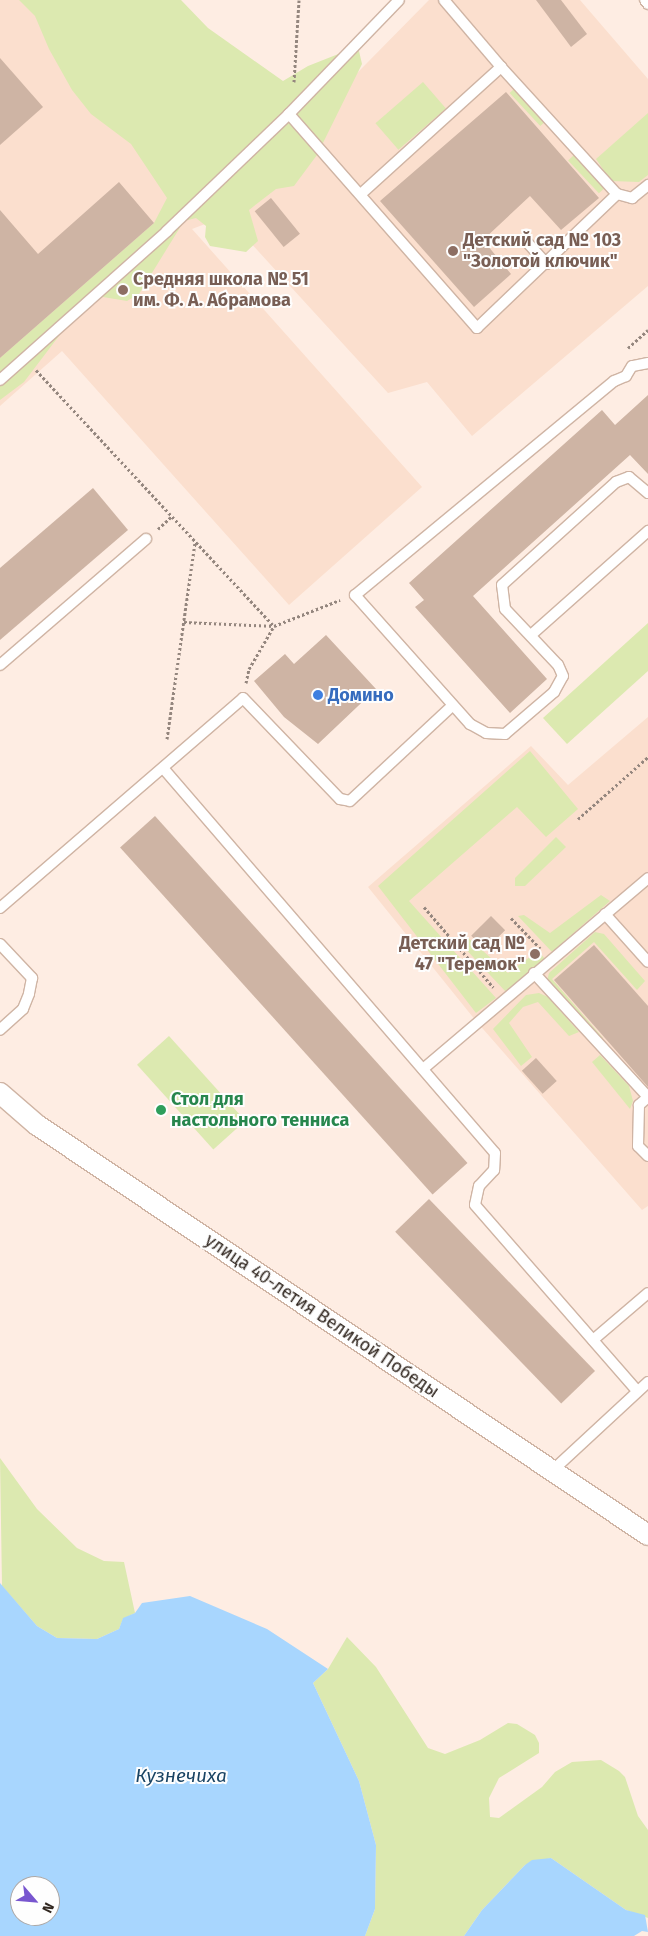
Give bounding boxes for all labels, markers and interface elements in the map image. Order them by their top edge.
place label: Детский сад № 103 "Золотой ключик" [463,230,621,272]
marker: Детский сад № 103 "Золотой ключик" [447,245,459,257]
place label: Средняя школа № 51 им. Ф. А. Абрамова [133,269,309,312]
marker: Средняя школа № 51 им. Ф. А. Абрамова [117,284,129,296]
place label: Домино [328,684,394,706]
marker: Домино [312,689,324,701]
place label: Детский сад № 47 "Теремок" [399,933,525,976]
marker: Детский сад № 47 "Теремок" [529,948,541,960]
place label: Стол для настольного тенниса [171,1089,349,1132]
marker: Стол для настольного тенниса [155,1104,167,1116]
street label: улица 40-летия Великой Победы [201,1229,443,1403]
water label: Кузнечиха [135,1765,227,1787]
north arrow [10,1876,60,1926]
text: N [38,1900,58,1916]

